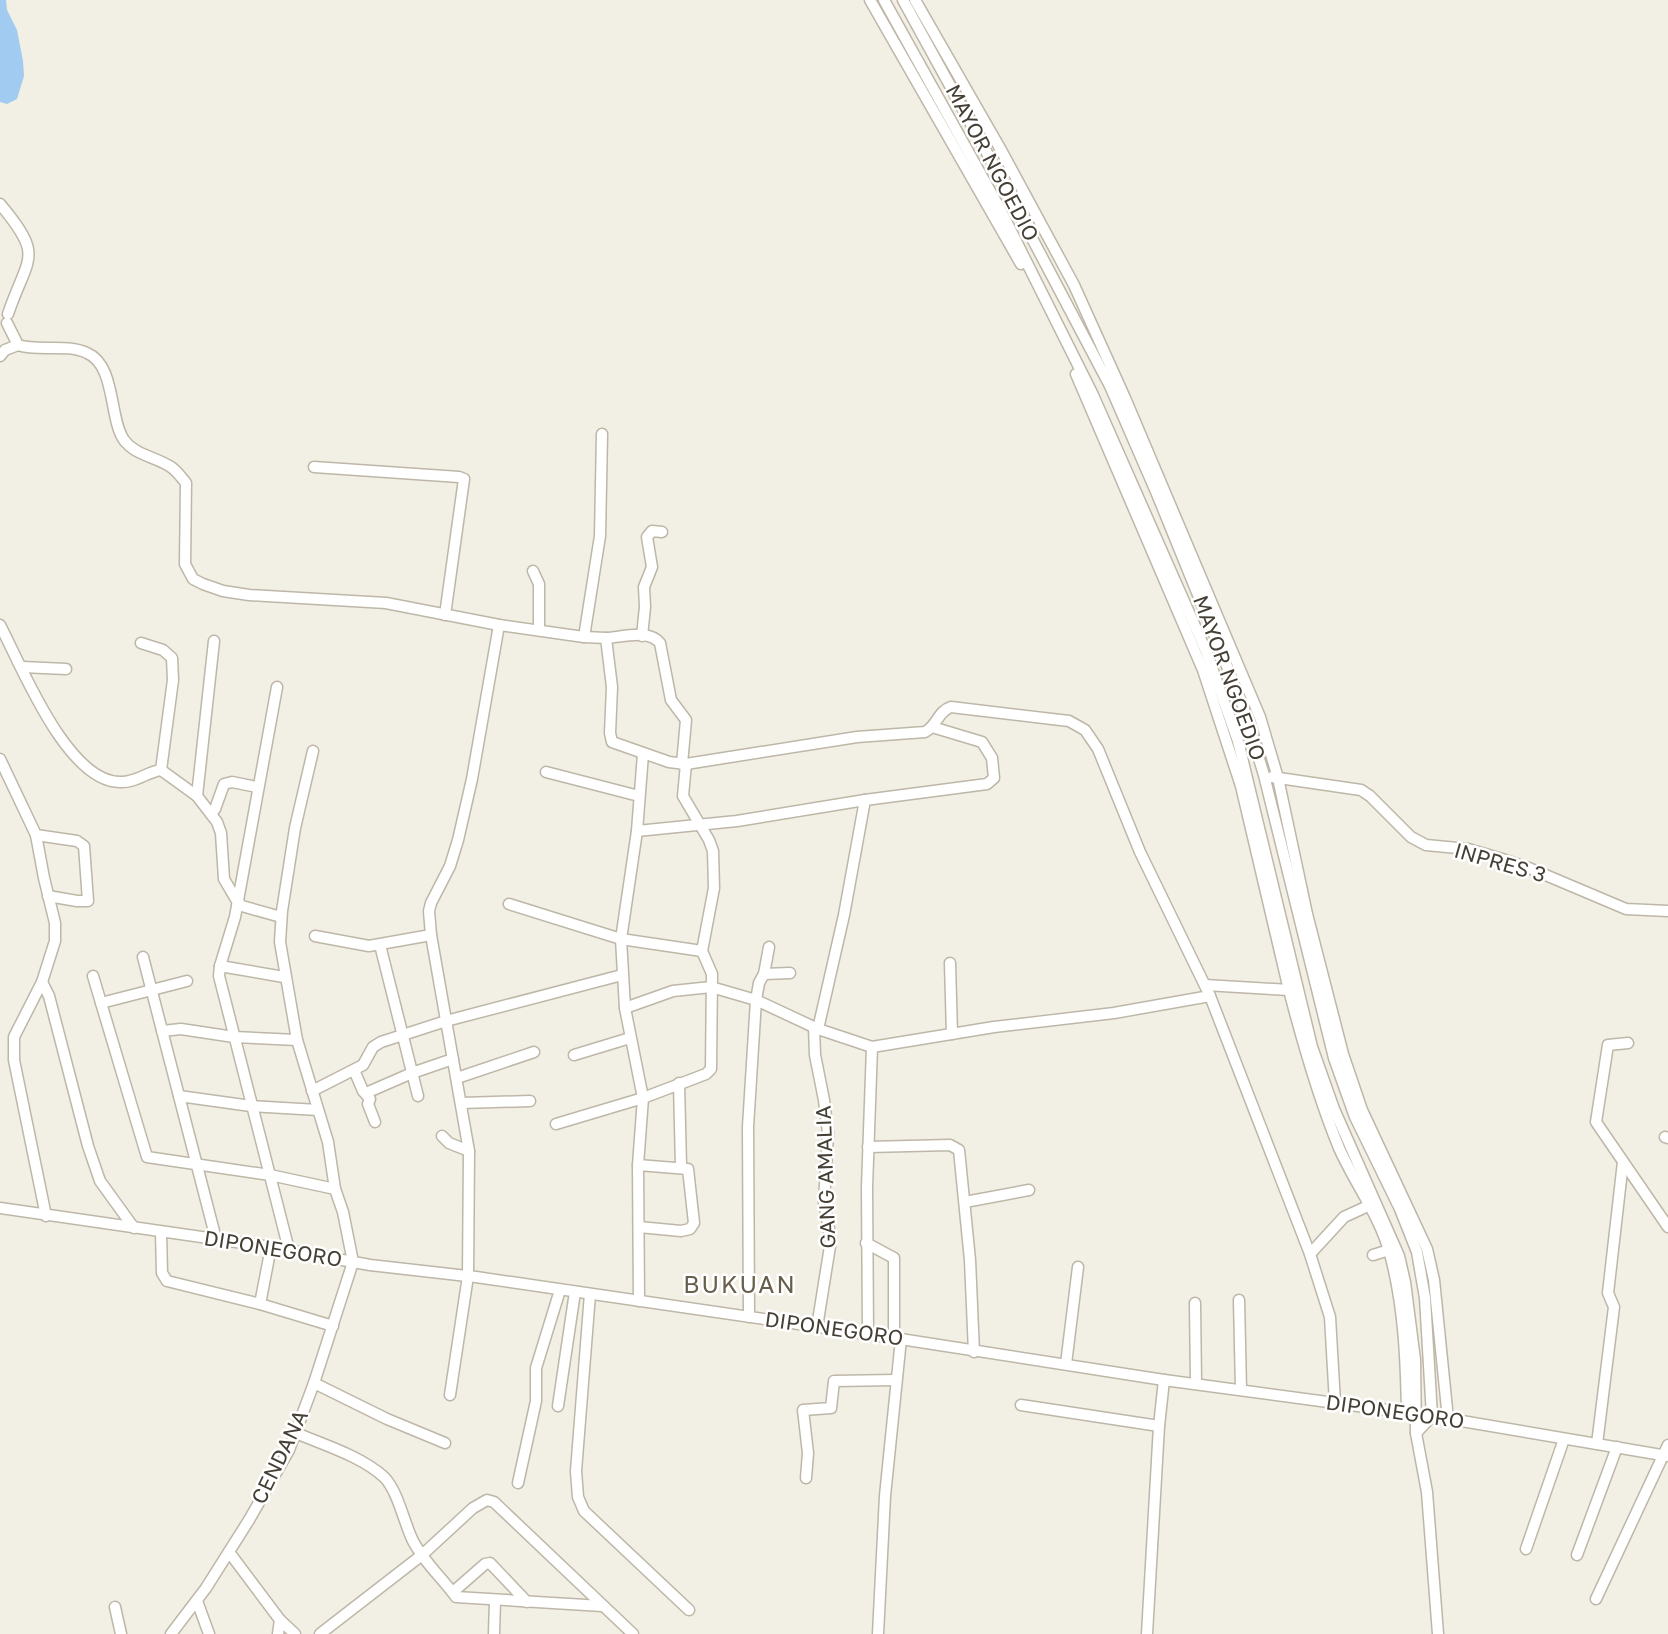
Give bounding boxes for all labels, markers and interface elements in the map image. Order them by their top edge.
street label: MAYOR NGOEDIO [941,80,1045,245]
street label: MAYOR NGOEDIO [1188,592,1272,764]
street label: INPRES 3 [1451,837,1549,888]
street label: GANG AMALIA [810,1105,840,1249]
street label: DIPONEGORO [202,1224,344,1272]
district label: BUKUAN [683,1269,797,1298]
street label: DIPONEGORO [763,1305,905,1351]
street label: DIPONEGORO [1324,1388,1466,1434]
street label: CENDANA [245,1405,313,1508]

